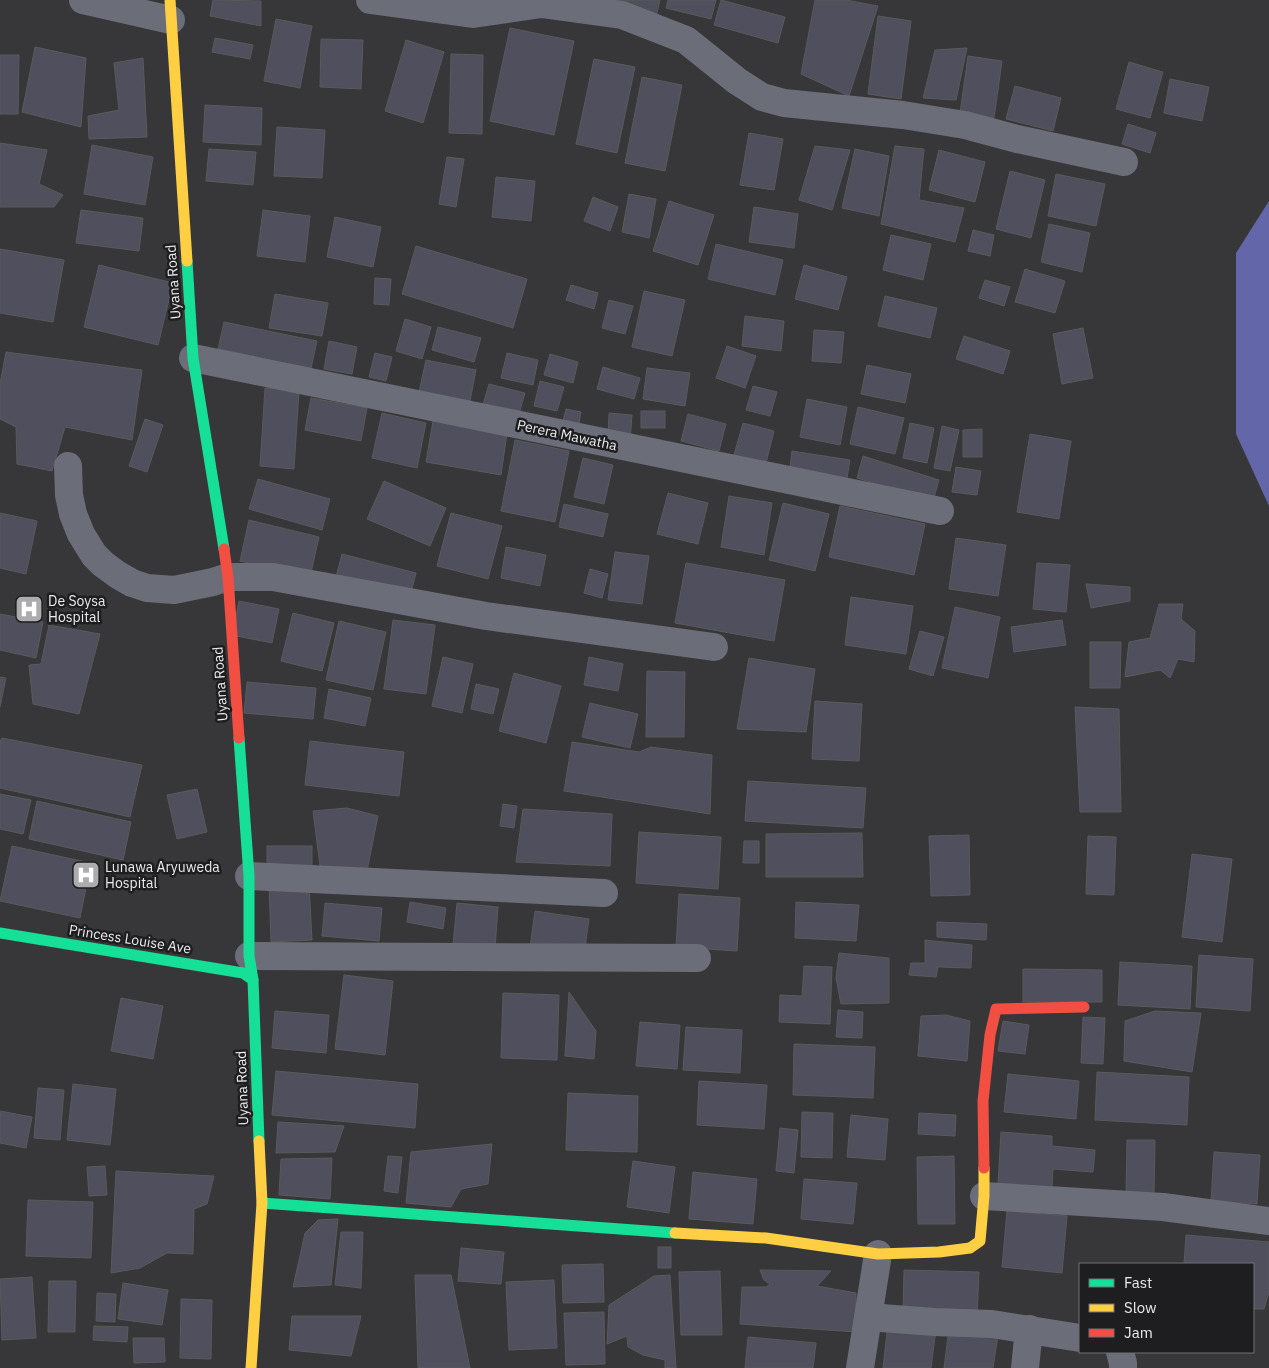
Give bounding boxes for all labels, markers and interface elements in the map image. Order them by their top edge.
street label: Uyana Road [161,244,185,320]
street label: Perera Mawatha [515,416,619,454]
place label: De Soysa Hospital [48,592,106,626]
hospital icon: De Soysa Hospital [14,594,44,624]
street label: Uyana Road [208,646,232,722]
place label: Lunawa Aryuweda Hospital [105,858,220,892]
hospital icon: Lunawa Aryuweda Hospital [71,860,101,890]
street label: Princess Louise Ave [68,920,193,958]
street label: Uyana Road [232,1050,252,1126]
legend [1079,1263,1254,1353]
text: Fast [1124,1273,1152,1292]
text: Slow [1124,1298,1157,1317]
text: Jam [1124,1323,1153,1342]

